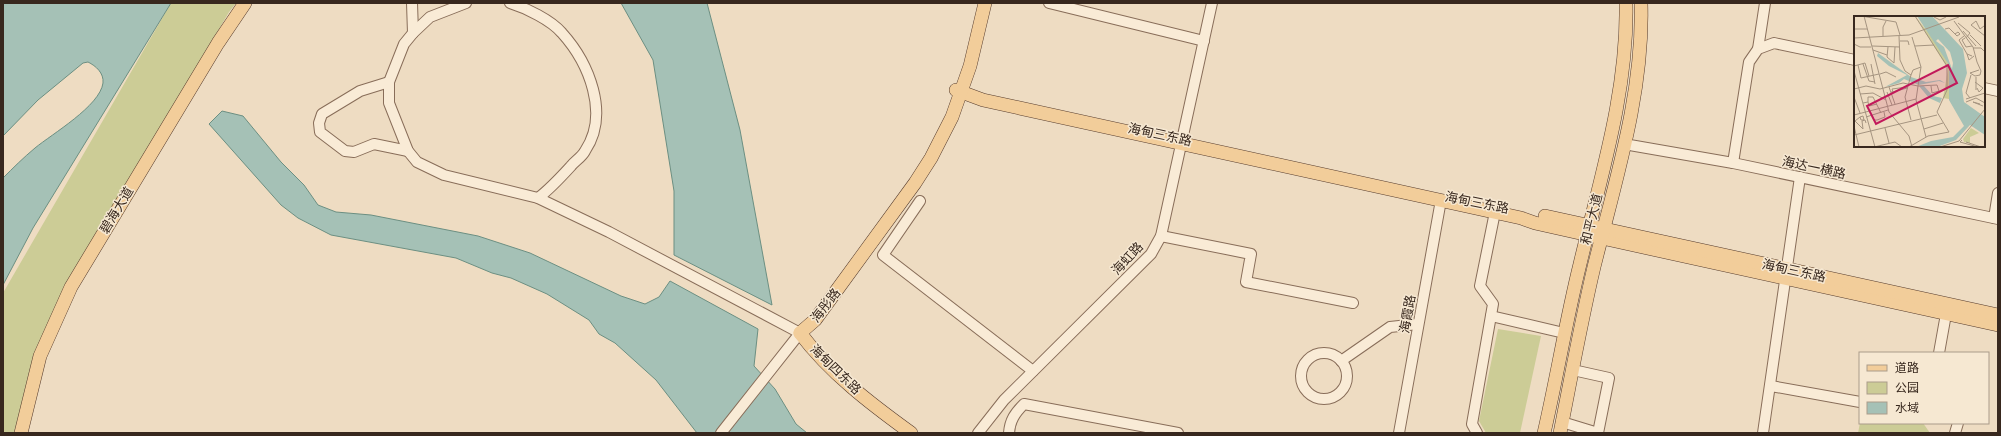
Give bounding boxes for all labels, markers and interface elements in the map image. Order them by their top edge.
inset map [1854,16,1985,147]
street label: 海甸三东路 [1126,119,1193,150]
street label: 海达一横路 [1780,152,1847,183]
street label: 碧海大道 [96,184,137,237]
street label: 海甸三东路 [1443,188,1510,217]
street label: 和平大道 [1577,192,1606,246]
street label: 海虹路 [1108,238,1147,278]
street label: 海甸三东路 [1760,255,1827,286]
street label: 海彤路 [807,285,844,326]
street label: 海霞路 [1396,293,1419,335]
street label: 海甸四东路 [806,341,865,398]
legend [1859,352,1989,424]
text: 道路 [1895,360,1919,376]
text: 公园 [1895,380,1919,396]
text: 水域 [1895,400,1919,416]

